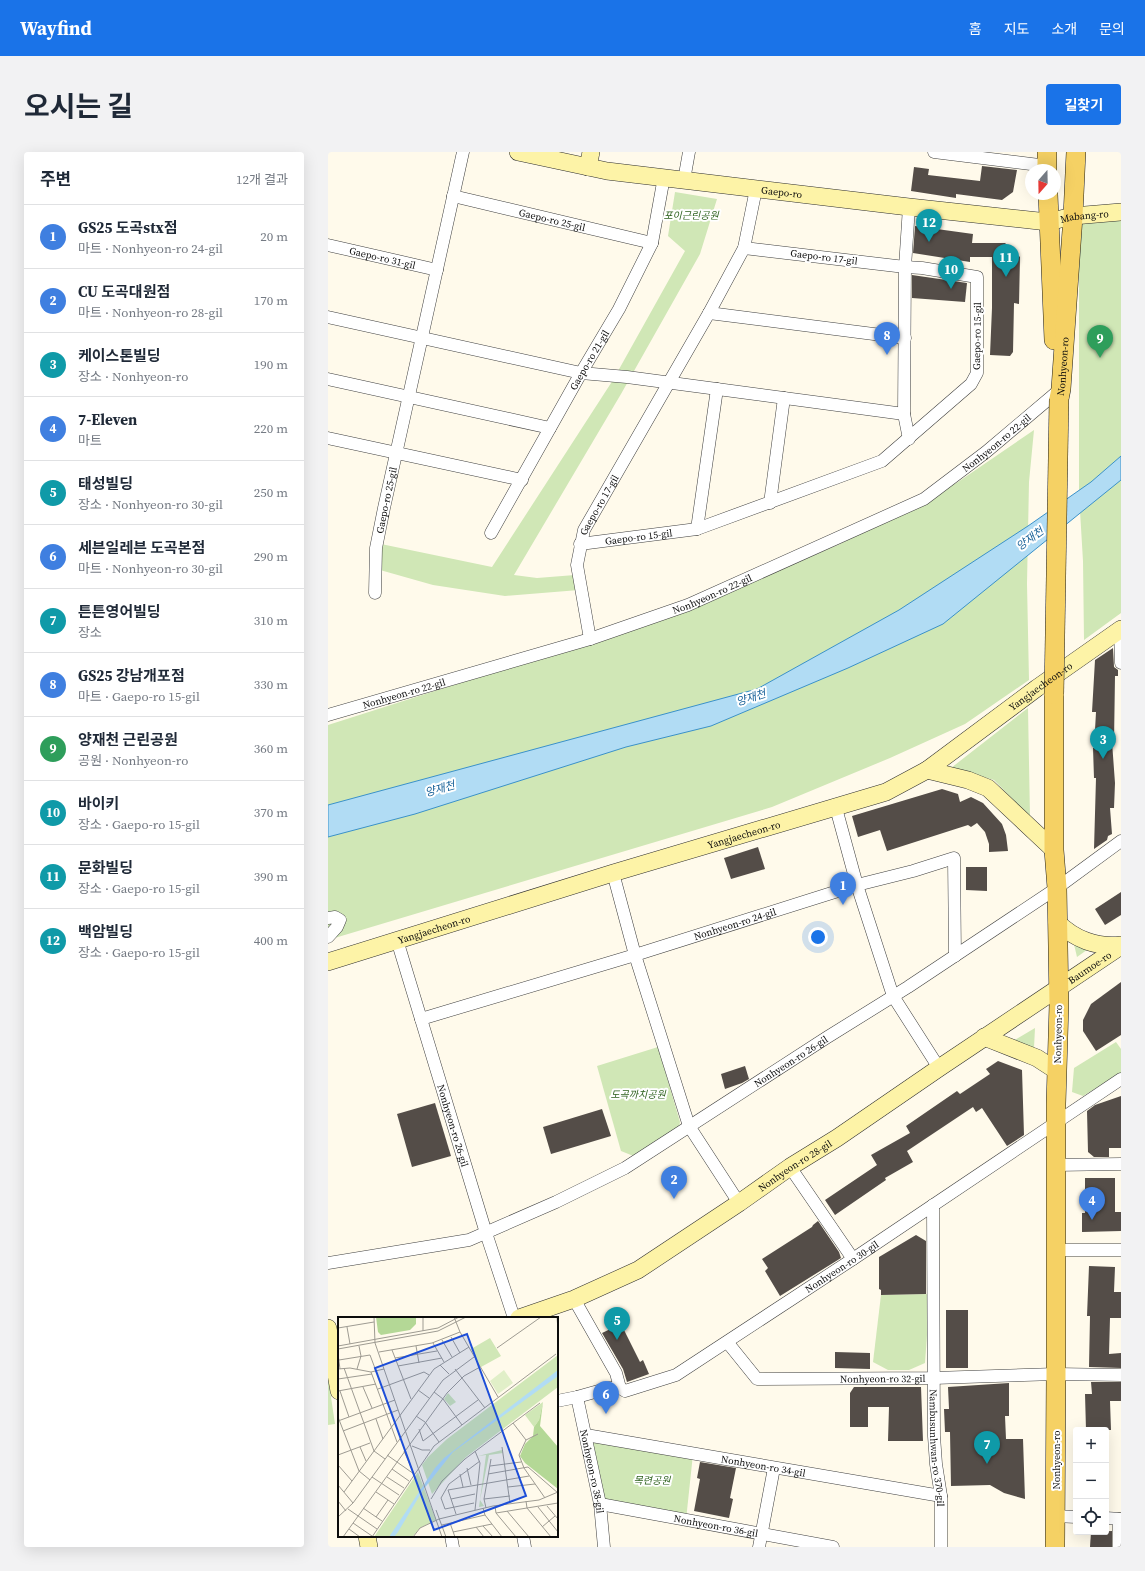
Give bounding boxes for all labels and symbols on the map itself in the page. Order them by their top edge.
north arrow [1025,164,1061,200]
street label: Gaepo-ro [761,183,803,201]
street label: Gaepo-ro 25-gil [518,205,587,234]
street label: Mabang-ro [1059,207,1110,225]
park label: 포이근린공원 [663,209,719,222]
pin: 12 [916,209,942,242]
street label: Gaepo-ro 31-gil [348,244,417,271]
pin: 11 [993,244,1019,277]
street label: Gaepo-ro 17-gil [790,246,858,268]
pin: 10 [938,256,964,289]
street label: Gaepo-ro 15-gil [970,302,984,370]
pin: 8 [874,322,900,355]
pin: 9 [1087,325,1113,358]
street label: Gaepo-ro 21-gil [566,327,612,392]
street label: Nonhyeon-ro [1053,336,1071,397]
street label: Nonhyeon-ro 22-gil [959,410,1034,475]
street label: Gaepo-ro 25-gil [373,466,399,534]
street label: Gaepo-ro 17-gil [577,472,621,536]
water label: 양재천 [1013,523,1048,554]
street label: Gaepo-ro 15-gil [604,526,673,547]
street label: Nonhyeon-ro 22-gil [670,571,754,616]
street label: Yangjaecheon-ro [1006,658,1075,713]
street label: Nonhyeon-ro 22-gil [361,675,447,711]
water label: 양재천 [734,686,770,710]
pin: 3 [1090,726,1116,759]
water label: 양재천 [423,777,458,800]
street label: Yangjaecheon-ro [706,817,782,851]
pin: 1 [830,872,856,905]
street label: Nonhyeon-ro 24-gil [692,904,778,943]
street label: Yangjaecheon-ro [396,911,472,946]
your location [808,927,828,947]
street label: Baumoe-ro [1065,948,1114,986]
street label: Nonhyeon-ro [1051,1004,1065,1064]
street label: Nonhyeon-ro 26-gil [751,1032,830,1090]
street label: Nonhyeon-ro 26-gil [435,1083,472,1168]
park label: 도곡까치공원 [610,1088,666,1101]
street label: Nonhyeon-ro 28-gil [755,1136,834,1194]
pin: 2 [661,1166,687,1199]
pin: 4 [1079,1187,1105,1220]
street label: Nonhyeon-ro 30-gil [802,1237,881,1295]
pin: 5 [604,1307,630,1340]
inset map [338,1317,558,1537]
street label: Nonhyeon-ro 32-gil [840,1372,926,1385]
pin: 6 [593,1381,619,1414]
street label: Nambusunhwan-ro 370-gil [927,1389,948,1506]
street label: Nonhyeon-ro 38-gil [578,1428,607,1514]
street label: Nonhyeon-ro [1050,1430,1063,1489]
pin: 7 [974,1431,1000,1464]
street label: Nonhyeon-ro 34-gil [720,1452,807,1479]
park label: 목련공원 [634,1474,671,1487]
street label: Nonhyeon-ro 36-gil [673,1511,759,1540]

